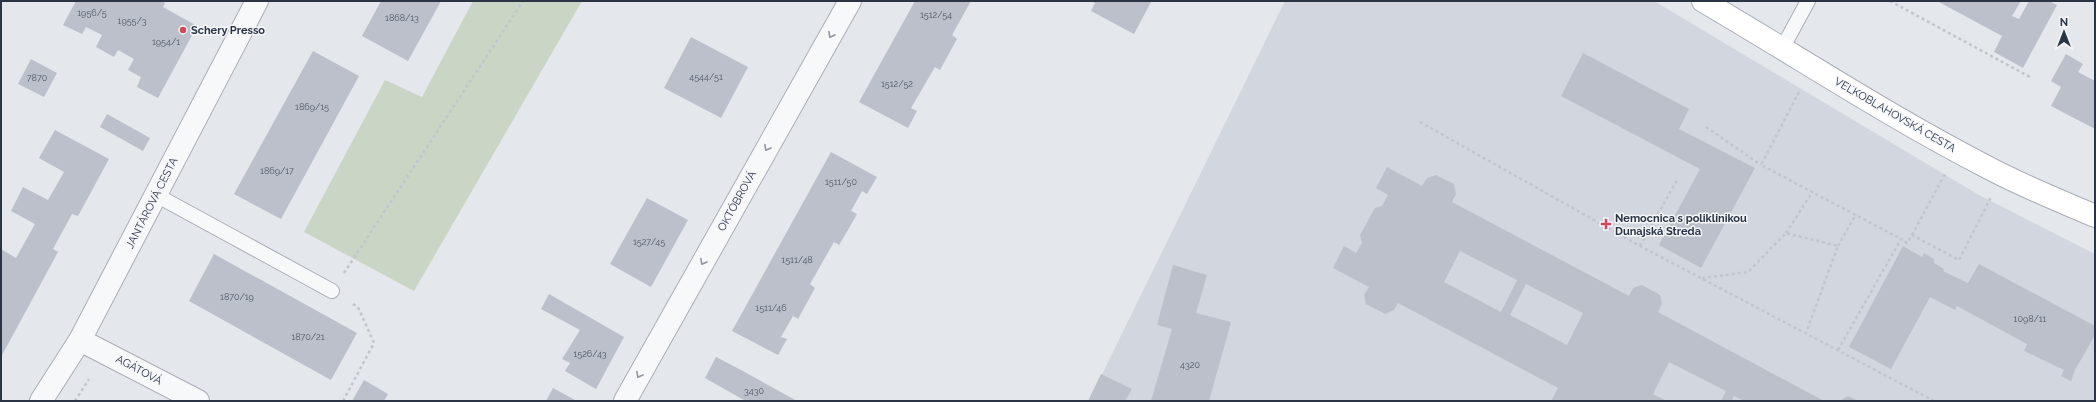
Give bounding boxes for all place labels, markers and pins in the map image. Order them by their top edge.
place label: Schery Presso [191,24,265,37]
marker: Schery Presso [178,25,188,35]
place label: Nemocnica s poliklinikou Dunajská Streda [1615,212,1747,238]
marker: Nemocnica s poliklinikou Dunajská Streda [1600,218,1612,230]

